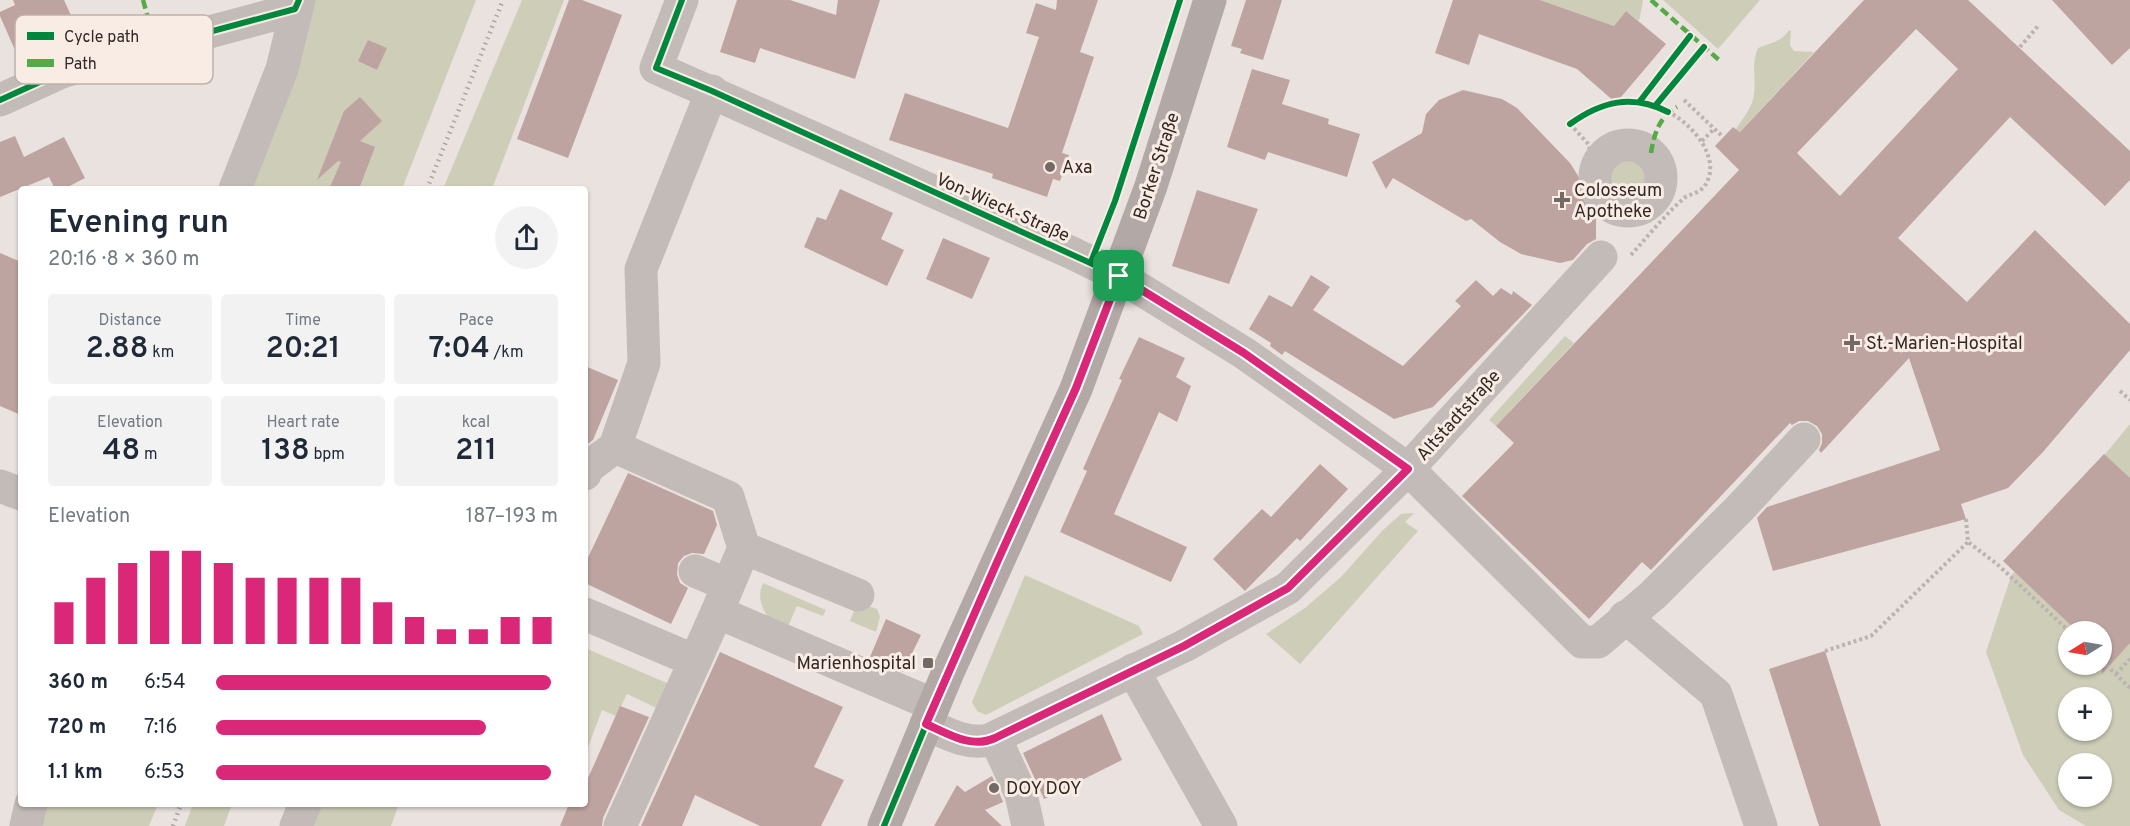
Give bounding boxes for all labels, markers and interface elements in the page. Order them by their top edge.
legend [15,15,213,84]
text: Cycle path [64,28,139,48]
text: Path [64,55,97,75]
street label: Borker Straße [1129,110,1186,223]
place label: Axa [1062,157,1093,180]
marker: Axa [1043,160,1057,174]
street label: Von-Wieck-Straße [932,169,1073,248]
place label: Colosseum Apotheke [1574,180,1662,224]
marker: Colosseum Apotheke [1555,193,1569,207]
text: Evening run [48,203,229,245]
button: share [495,206,558,269]
text: 20:16 · 8 × 360 m [48,247,199,273]
pin [1093,250,1144,301]
icon: arrive [1102,259,1135,292]
text: Distance [99,311,161,331]
text: Time [285,311,321,331]
text: Pace [458,311,494,331]
text: 2.88 [86,331,148,368]
text: 20:21 [265,331,341,368]
text: 7:04 [429,331,490,368]
place label: St.-Marien-Hospital [1866,333,2023,356]
marker: St.-Marien-Hospital [1843,334,1861,352]
text: km [148,343,174,363]
text: /km [490,343,523,363]
street label: Altstadtstraße [1412,366,1506,466]
text: Elevation [97,413,163,433]
text: Heart rate [266,413,340,433]
text: kcal [462,413,490,433]
text: 48 [102,433,140,470]
text: 138 [261,433,310,470]
text: 211 [455,433,497,470]
text: m [140,445,158,465]
text: bpm [310,445,345,465]
text: Elevation [48,504,130,530]
text: 187–193 m [466,504,558,530]
north arrow [2058,621,2112,675]
map controls [2058,621,2112,807]
place label: Marienhospital [797,653,916,676]
marker: Marienhospital [921,656,935,670]
text: 360 m [48,670,108,696]
text: 6:54 [144,670,186,696]
button: + [2058,687,2112,741]
text: 720 m [48,715,106,741]
text: 7:16 [144,715,178,741]
button: − [2058,753,2112,807]
text: 1.1 km [48,760,103,786]
text: 6:53 [144,760,185,786]
place label: DOY DOY [1006,778,1082,801]
marker: DOY DOY [987,781,1001,795]

